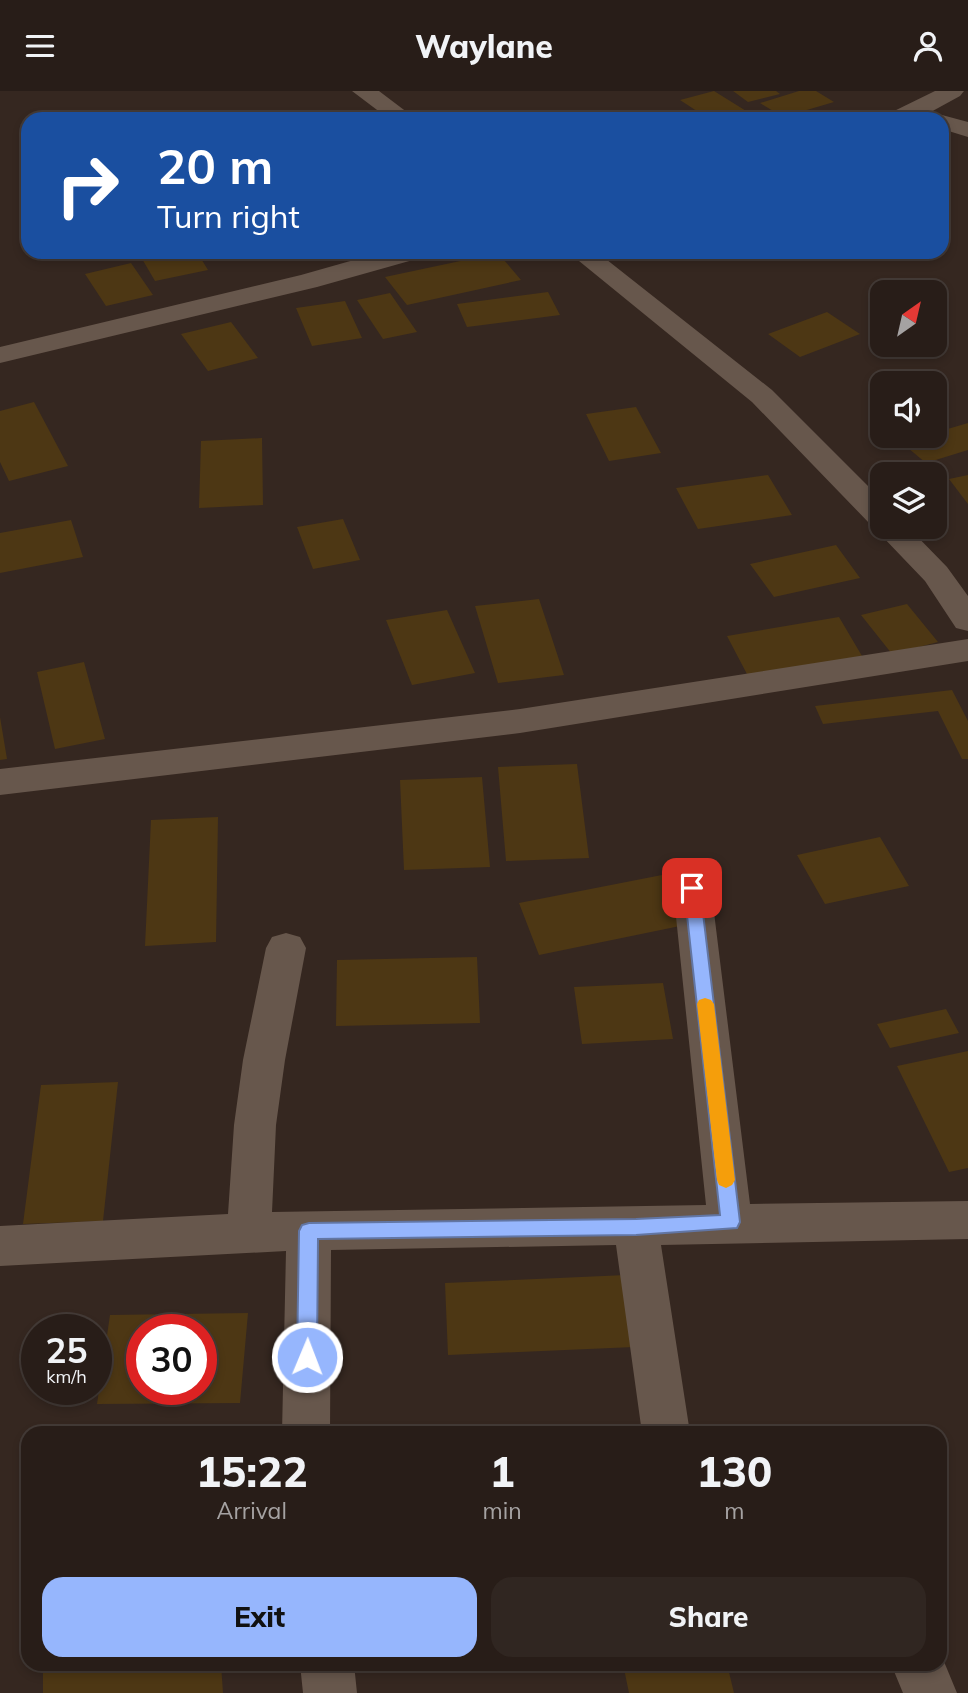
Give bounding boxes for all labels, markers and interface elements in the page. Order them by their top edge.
text: Waylane [415,26,553,66]
icon: menu [21,27,59,65]
icon: person [909,27,947,65]
text: 20 m [157,135,273,196]
icon: right [42,140,133,231]
text: Turn right [157,196,300,236]
north arrow [870,280,947,357]
map controls [870,280,947,539]
button: sound [870,371,947,448]
button: layers [870,462,947,539]
pin [662,858,722,918]
icon: arrive [673,869,711,907]
speed limit sign: 30 [126,1314,217,1405]
position arrow [270,1320,344,1394]
text: 25 [45,1328,88,1372]
text: km/h [46,1365,87,1388]
text: 15:22 [196,1445,308,1498]
text: 1 [489,1445,515,1498]
text: 130 [697,1445,772,1498]
text: Arrival [217,1496,287,1525]
text: min [482,1496,522,1525]
text: m [724,1496,744,1525]
button: Exit [42,1577,477,1657]
button: Share [491,1577,926,1657]

